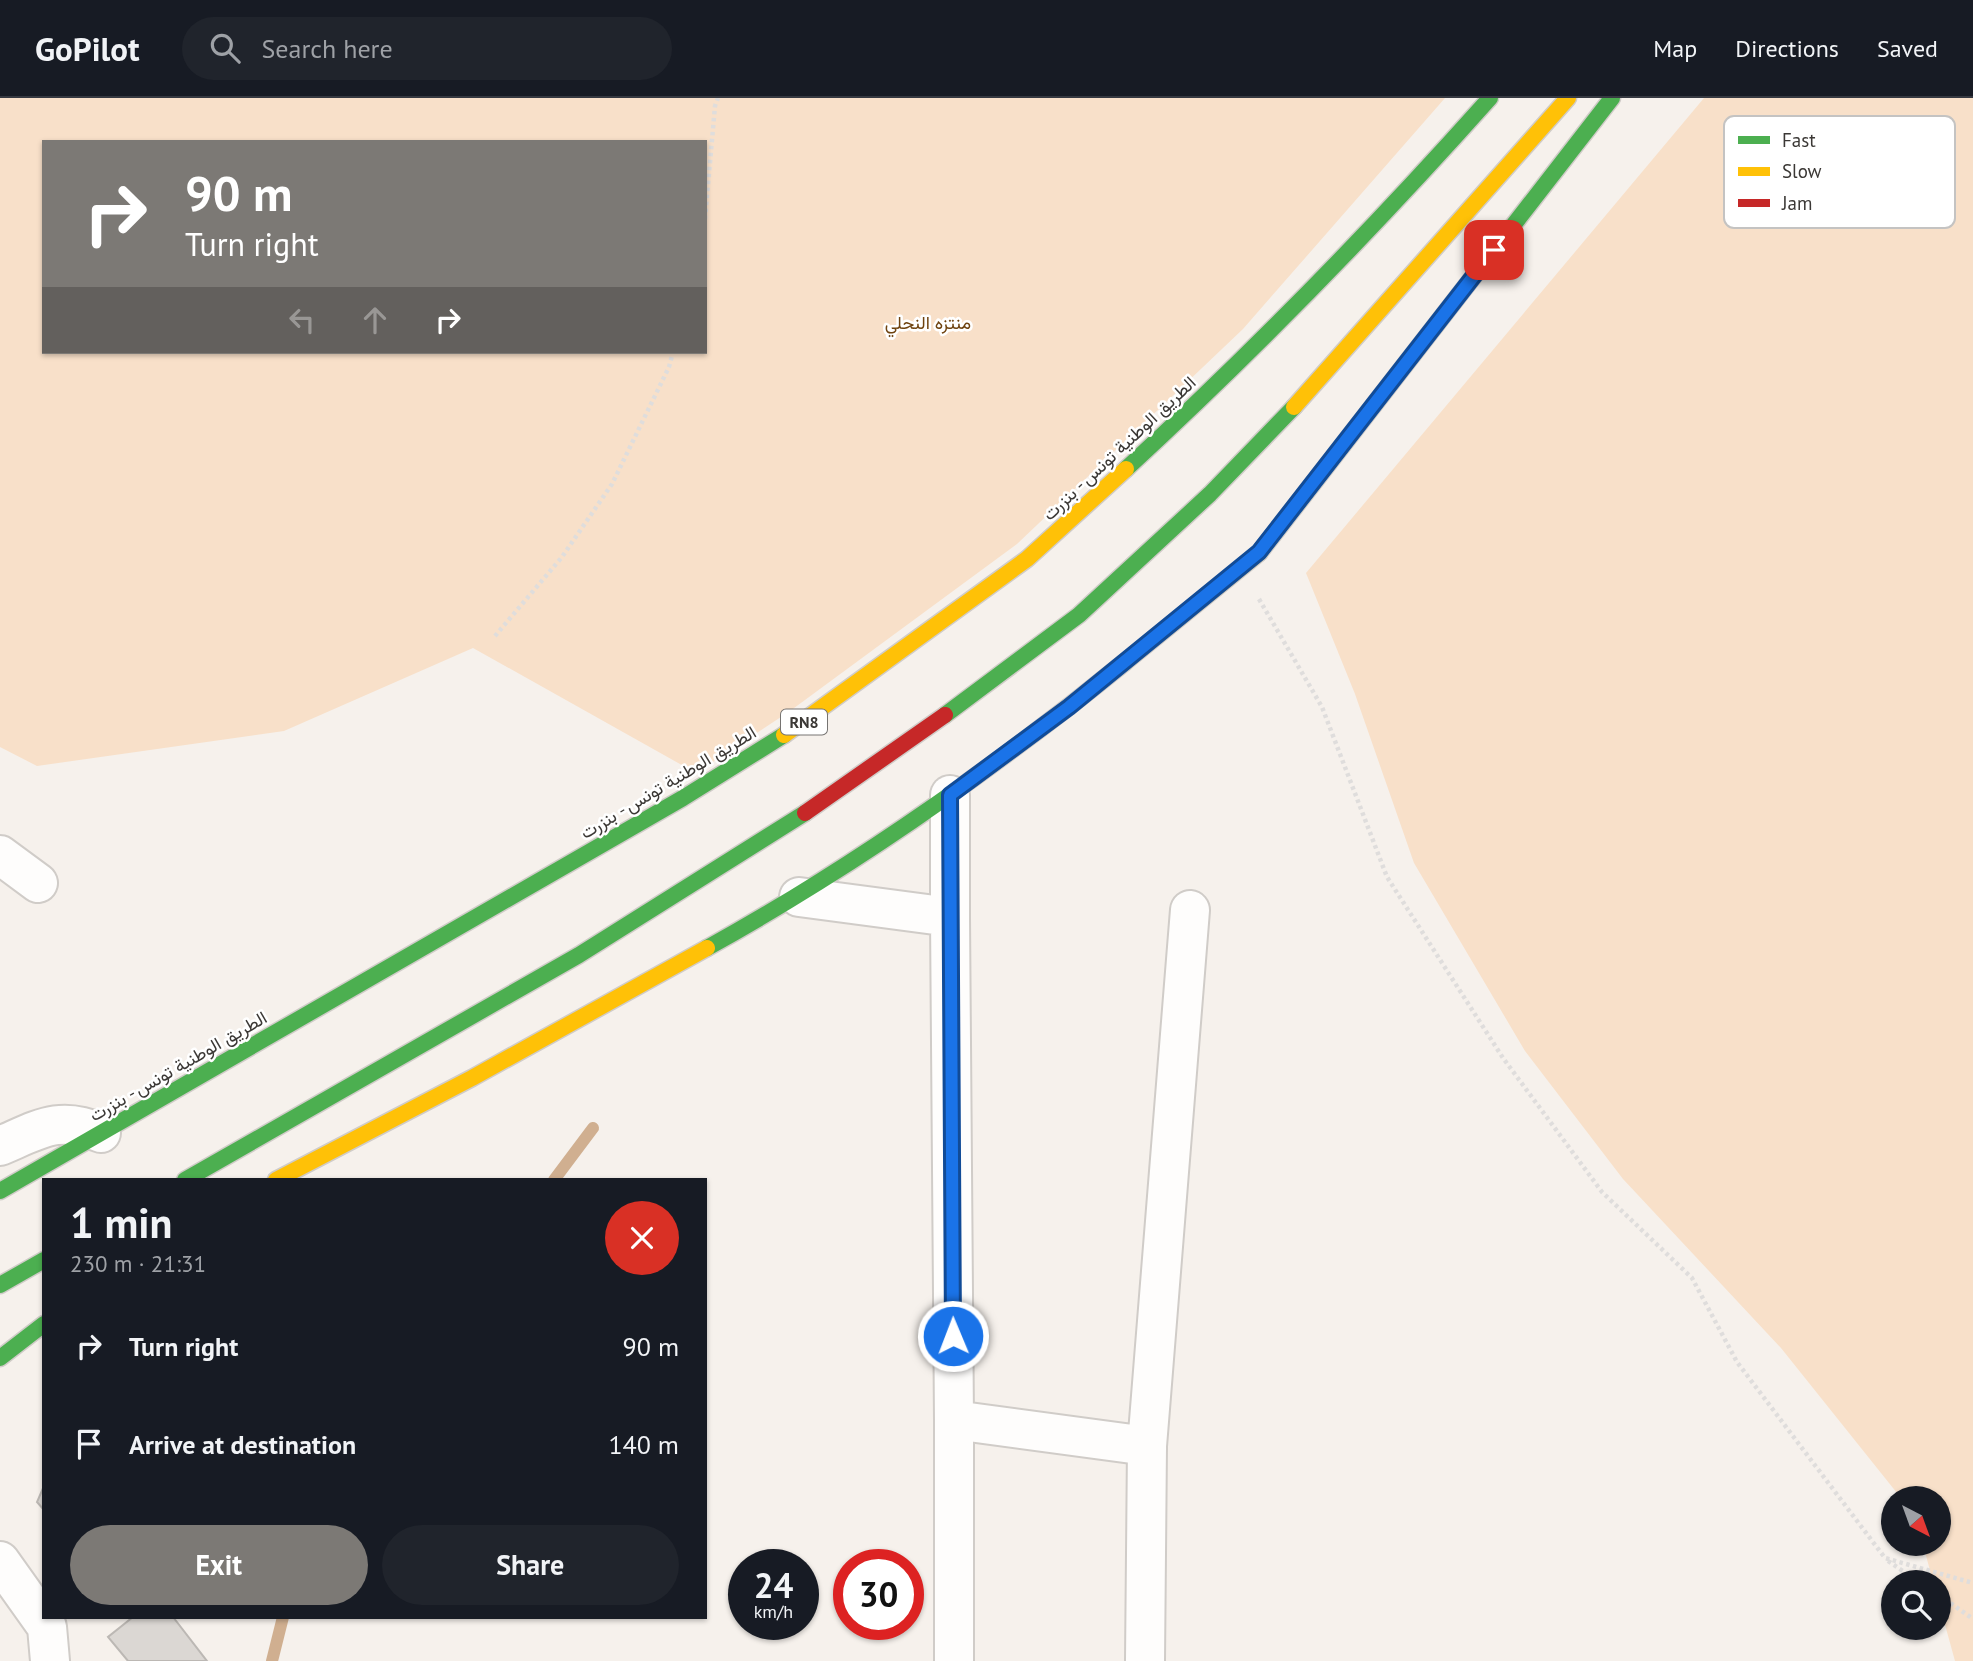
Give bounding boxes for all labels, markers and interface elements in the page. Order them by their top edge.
search box [182,17,672,80]
text: GoPilot [35,27,140,70]
icon: search [206,29,244,67]
text: Search here [262,32,393,65]
text: Map [1653,33,1697,64]
text: Directions [1735,33,1839,64]
text: Saved [1877,33,1938,64]
legend [1724,116,1955,228]
text: Fast [1782,128,1816,152]
text: Slow [1782,159,1822,183]
text: 90 m [185,161,292,225]
icon: right [70,168,161,259]
text: Jam [1781,191,1812,215]
pin [1464,220,1524,280]
text: Turn right [185,223,319,265]
icon: arrive [1475,231,1513,269]
icon: left [283,301,321,339]
icon: ahead [356,301,394,339]
icon: right [429,301,467,339]
park label: منتزه النحلي [885,311,971,338]
street label: الطريق الوطنية تونس - بنزرت [1038,371,1200,525]
road number: RN8 [781,709,827,734]
street label: الطريق الوطنية تونس - بنزرت [576,720,760,844]
street label: الطريق الوطنية تونس - بنزرت [85,1006,271,1126]
text: 1 min [70,1195,172,1250]
button: close [605,1201,679,1275]
text: 230 m · 21:31 [70,1249,206,1278]
position arrow [916,1299,990,1373]
icon: right [70,1327,108,1365]
text: Turn right [129,1330,238,1363]
text: 90 m [623,1330,679,1363]
icon: arrive [70,1425,108,1463]
text: Arrive at destination [129,1428,356,1461]
text: 140 m [608,1428,679,1461]
north arrow [1881,1486,1951,1556]
map controls [1881,1486,1951,1640]
button: Exit [70,1525,368,1605]
button: Share [382,1525,679,1605]
speed limit sign: 30 [833,1549,924,1640]
text: 24 [754,1562,793,1608]
button: search [1881,1570,1951,1640]
text: km/h [754,1600,793,1623]

